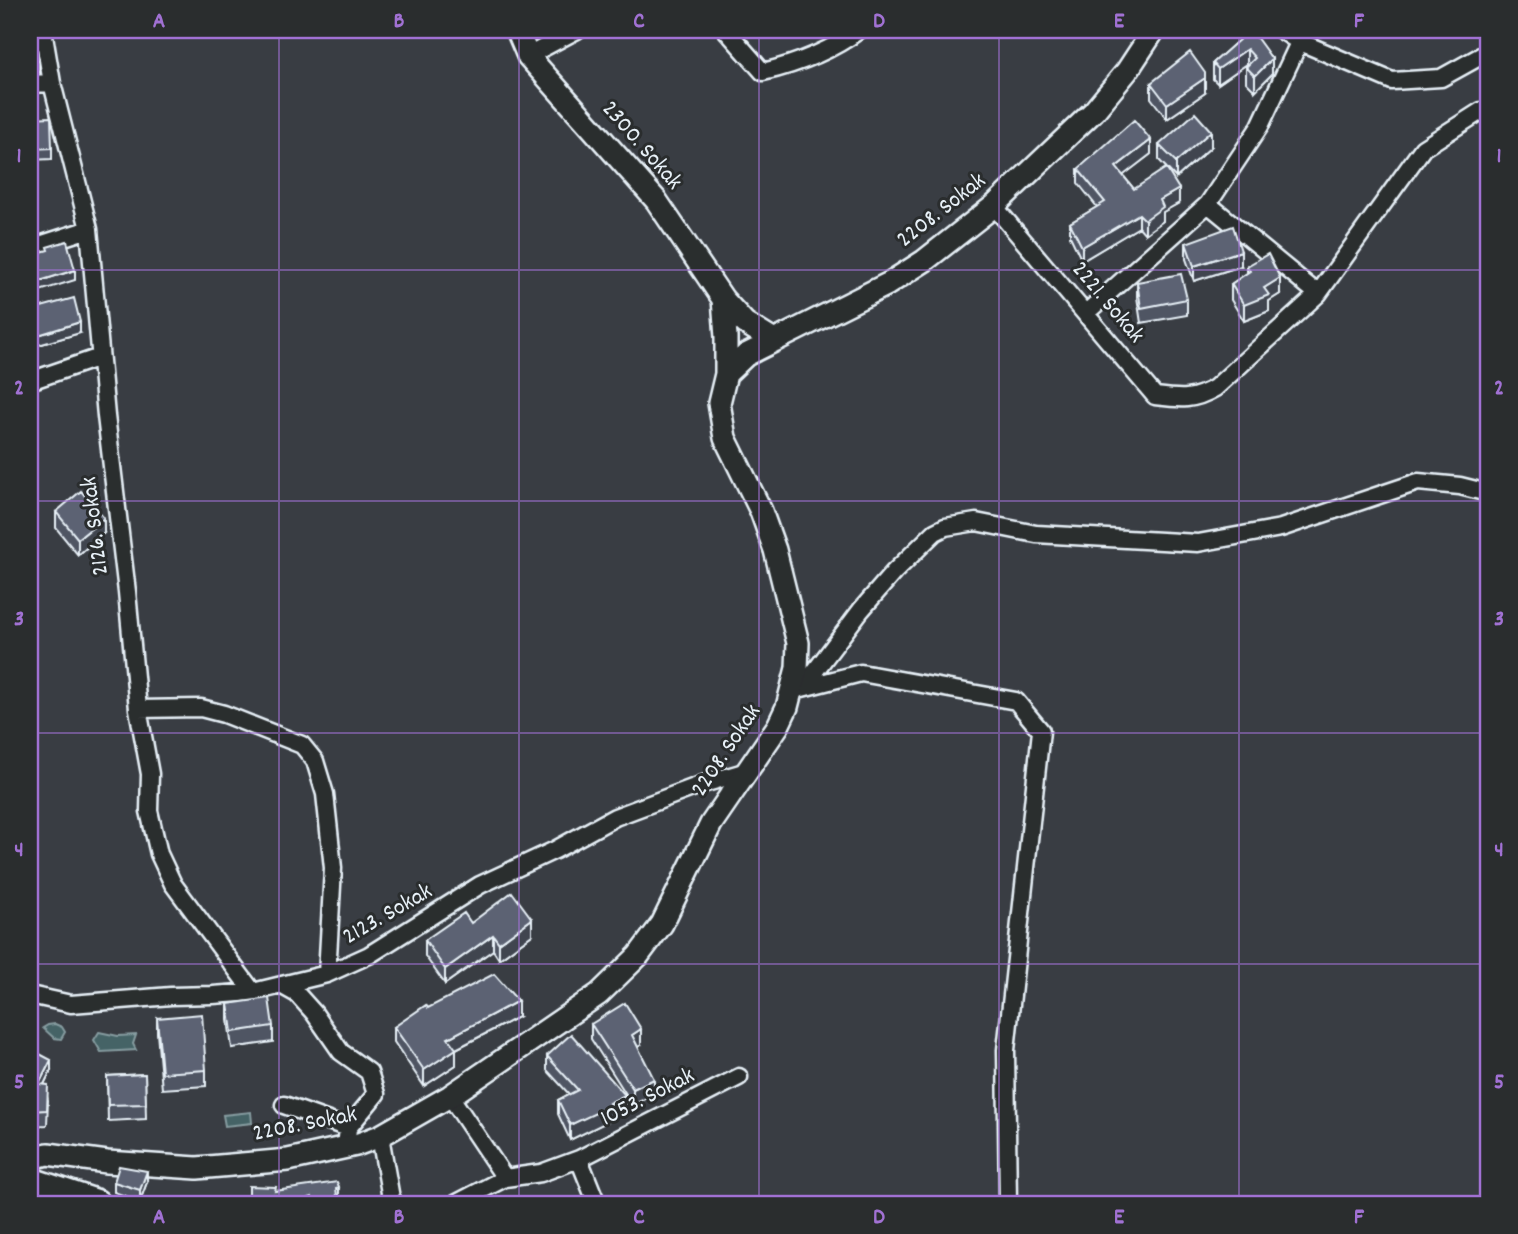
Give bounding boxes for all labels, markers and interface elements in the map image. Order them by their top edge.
text: A [153,6,165,39]
text: B [394,6,405,39]
text: C [633,6,645,39]
text: D [873,6,885,39]
text: E [1114,6,1125,39]
text: F [1354,6,1365,39]
street label: 2300. Sokak [592,94,690,198]
text: 1 [16,141,22,174]
text: 1 [1496,141,1502,174]
street label: 2208. Sokak [890,165,994,257]
street label: 2221. Sokak [1062,254,1152,352]
text: 2 [14,373,24,406]
text: 2 [1494,373,1504,406]
street label: 2126. Sokak [73,474,119,578]
text: 3 [14,604,24,637]
text: 3 [1494,604,1504,637]
street label: 2208. Sokak [683,698,771,804]
text: 4 [14,835,24,868]
text: 4 [1494,835,1504,868]
street label: 2123. Sokak [337,876,439,954]
street label: 1053. Sokak [595,1060,701,1136]
text: 5 [14,1067,24,1100]
text: 5 [1494,1067,1504,1100]
street label: 2208. Sokak [250,1098,360,1152]
text: A [153,1202,165,1234]
text: B [394,1202,405,1234]
text: C [633,1202,645,1234]
text: D [873,1202,885,1234]
text: E [1114,1202,1125,1234]
text: F [1354,1202,1365,1234]

